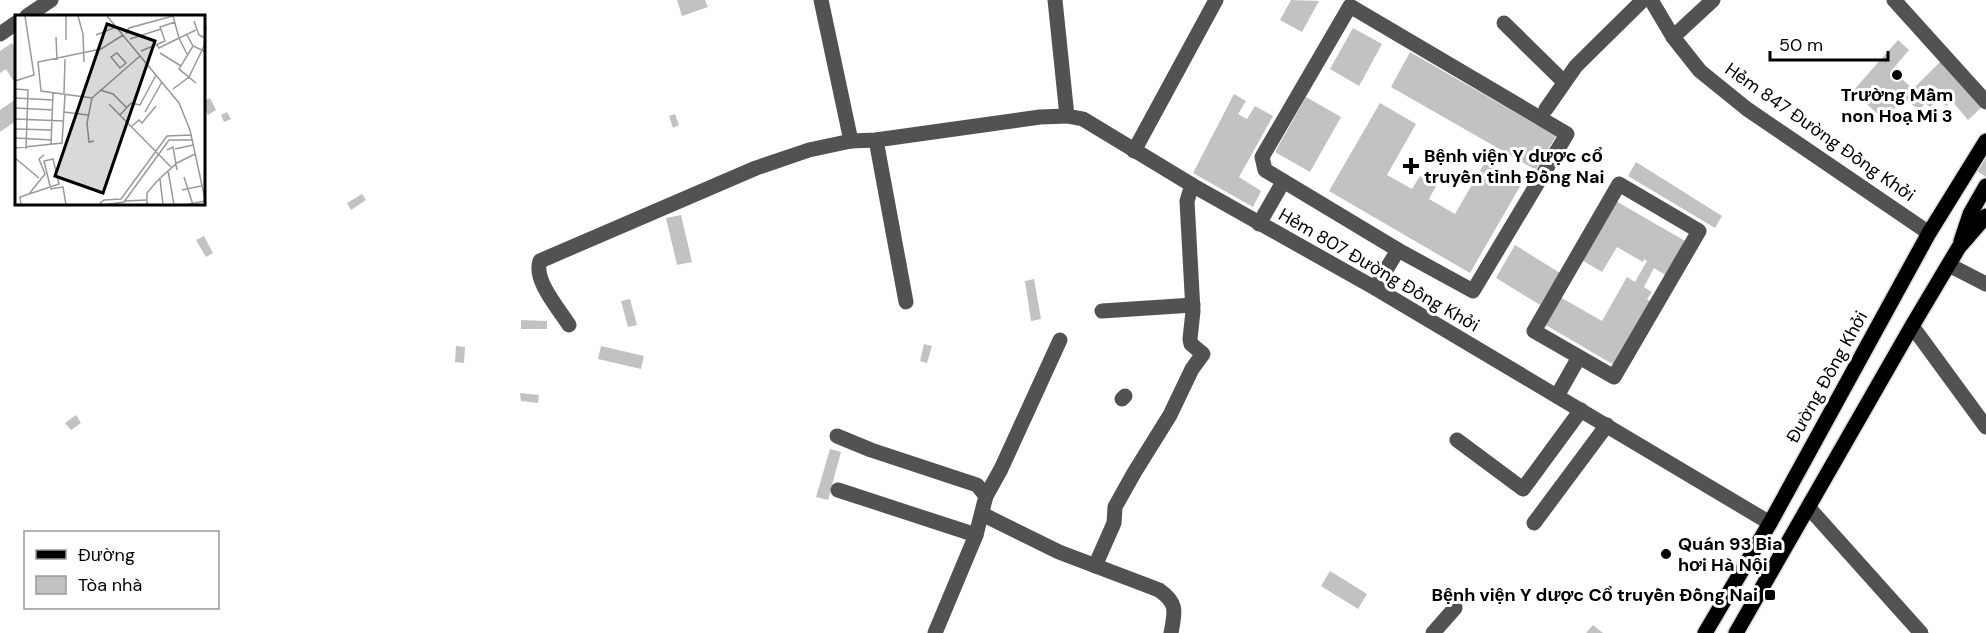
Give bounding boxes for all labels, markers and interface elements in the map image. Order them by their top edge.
inset map [15,15,206,206]
scale bar [1770,24,1888,62]
text: 50 m [1779,33,1823,57]
street label: Hẻm 847 Đường Đồng Khởi [1720,57,1920,207]
marker: Trường Mầm non Hoạ Mi 3 [1890,68,1904,82]
place label: Trường Mầm non Hoạ Mi 3 [1841,83,1953,128]
place label: Bệnh viện Y dược cổ truyền tỉnh Đồng Nai [1424,144,1604,189]
marker: Bệnh viện Y dược cổ truyền tỉnh Đồng Nai [1402,157,1420,175]
street label: Hẻm 807 Đường Đồng Khởi [1274,203,1484,337]
street label: Đường Đồng Khởi [1781,307,1873,447]
legend [24,531,219,609]
place label: Quán 93 Bia hơi Hà Nội [1678,532,1782,577]
text: Đường [78,543,135,567]
marker: Quán 93 Bia hơi Hà Nội [1659,547,1673,561]
text: Tòa nhà [78,573,142,597]
place label: Bệnh viện Y dược Cổ truyền Đồng Nai [1432,583,1758,607]
marker: Bệnh viện Y dược Cổ truyền Đồng Nai [1763,588,1777,602]

